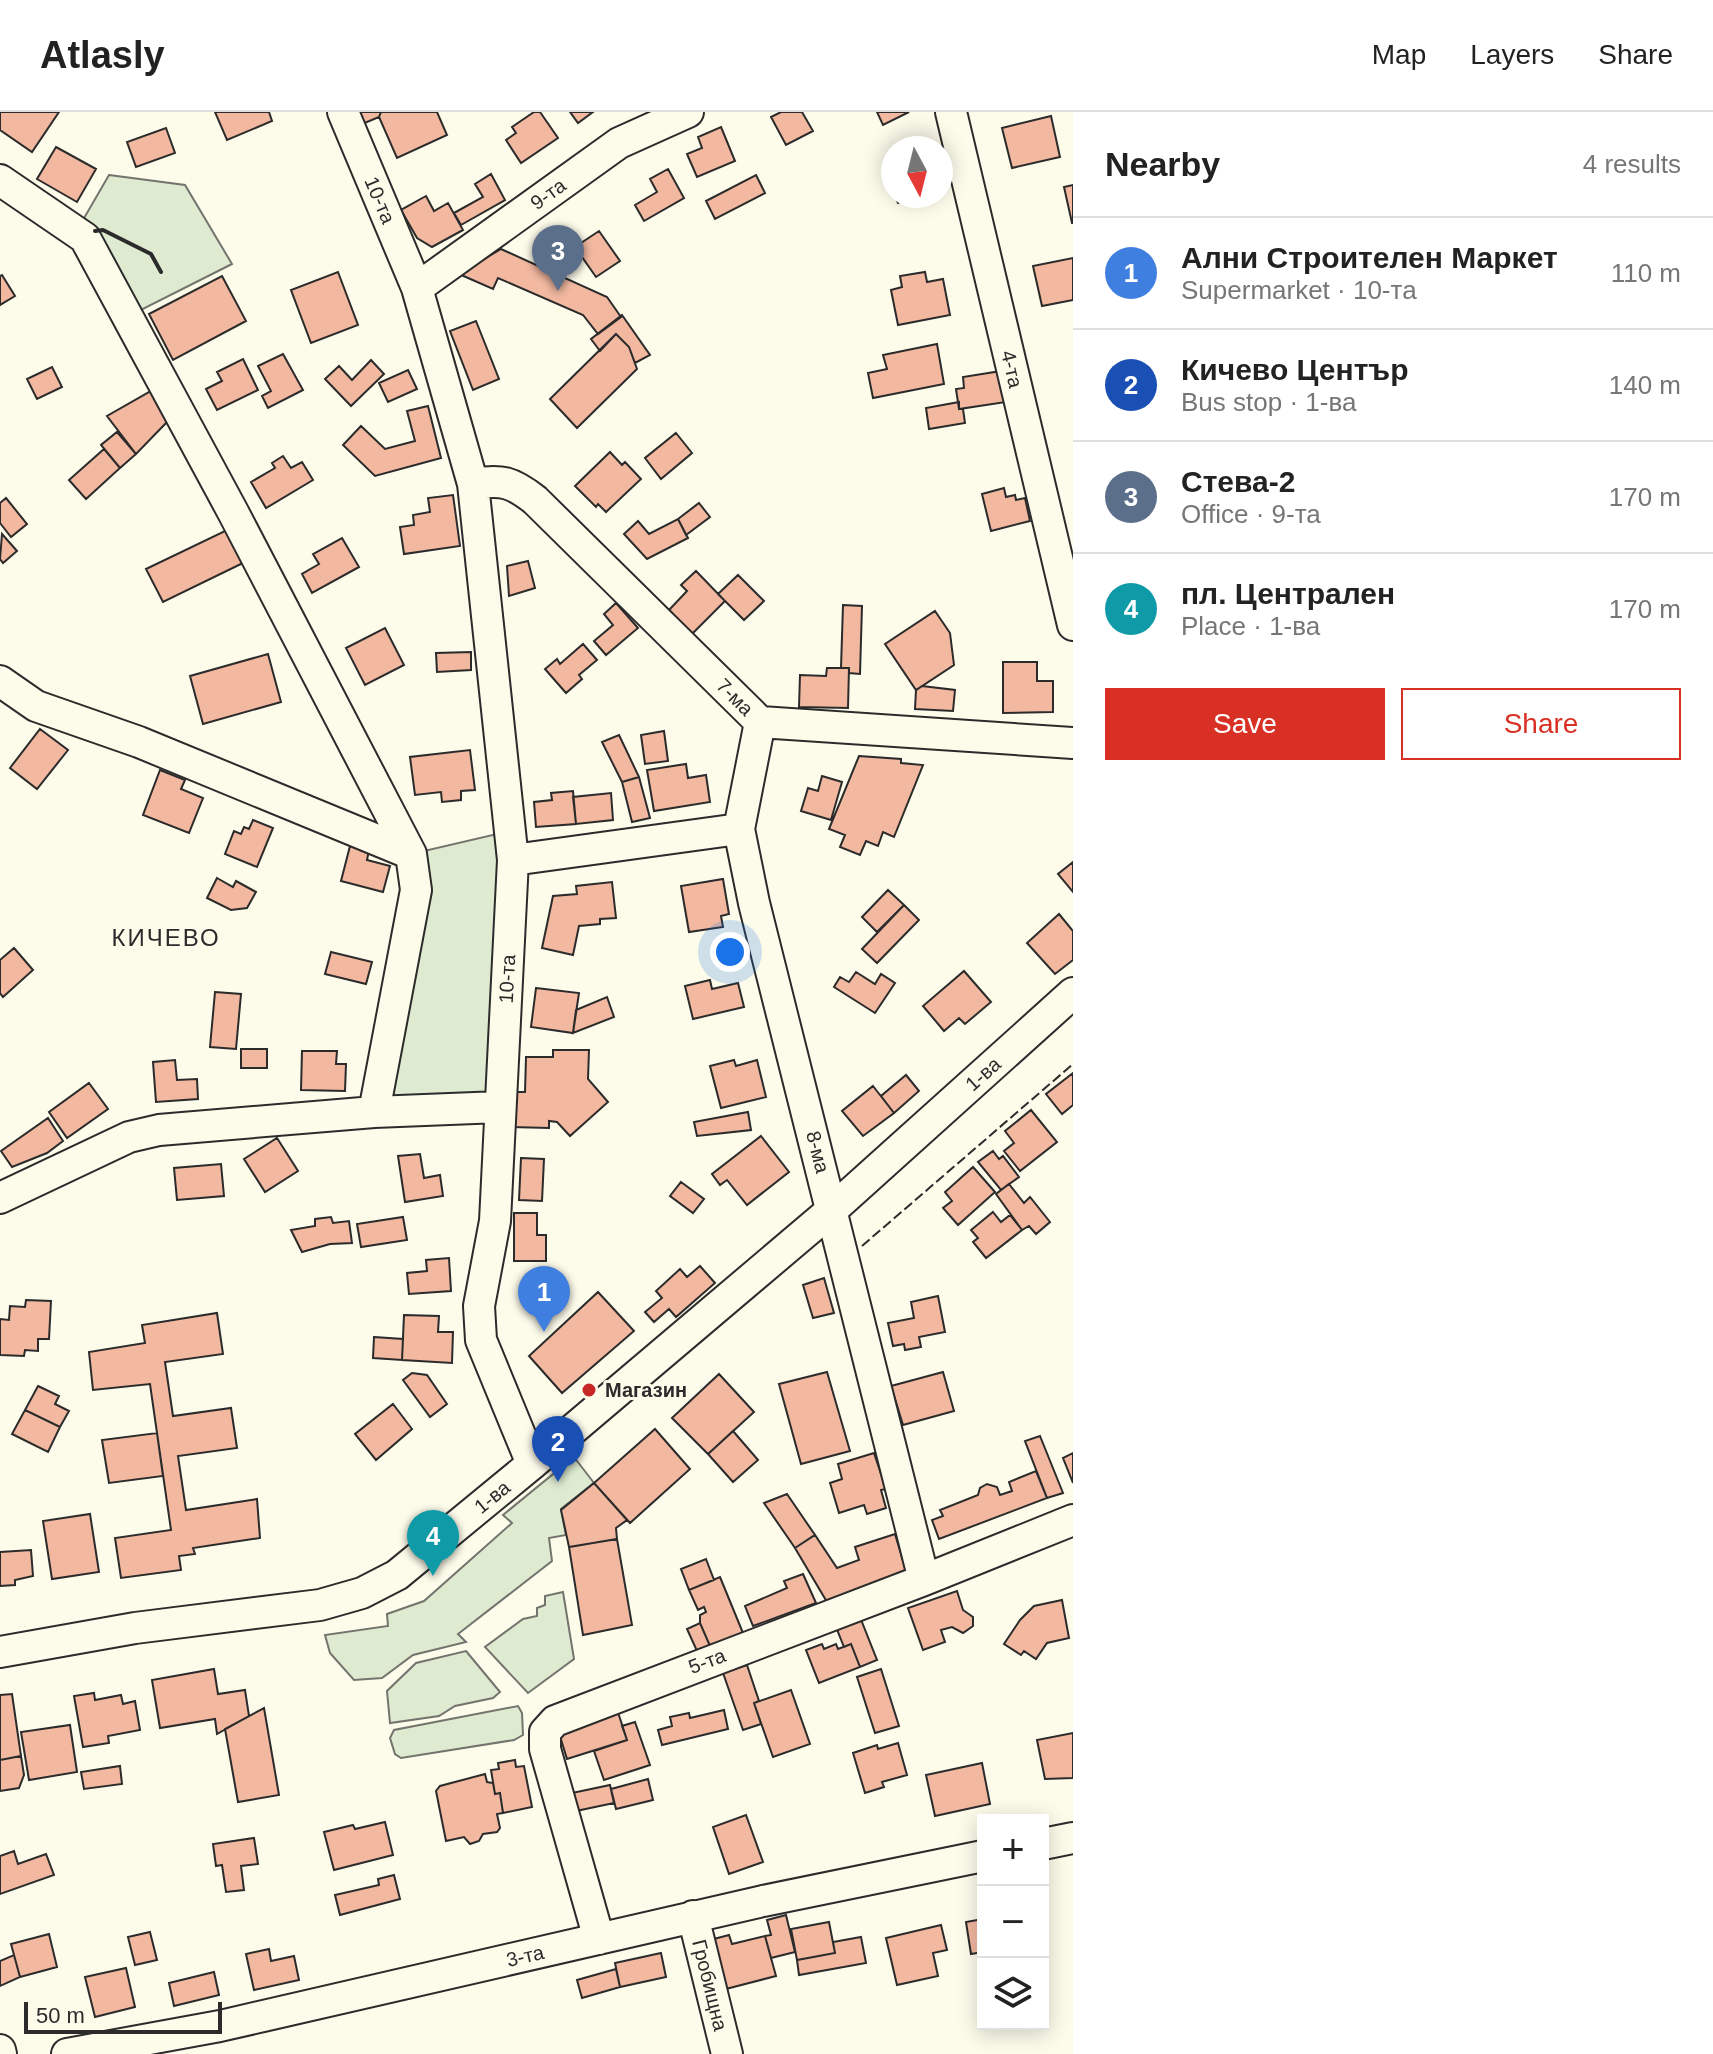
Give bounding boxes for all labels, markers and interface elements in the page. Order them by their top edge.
text: Atlasly [40,34,165,76]
text: Map [1372,39,1426,70]
text: Layers [1470,39,1554,70]
text: Share [1598,39,1673,70]
north arrow [881,136,953,208]
text: Nearby [1105,145,1220,183]
text: 4 results [1583,149,1681,179]
street label: 10-та [360,173,400,228]
street label: 9-та [526,173,570,214]
pin: 3 [532,225,584,291]
text: Ални Строителен Маркет [1181,241,1558,274]
text: 1 [1124,258,1138,288]
text: 110 m [1611,258,1681,288]
text: Supermarket · 10-та [1181,275,1417,305]
street label: 4-та [997,348,1027,391]
text: Кичево Център [1181,353,1409,386]
text: 2 [1124,370,1138,400]
text: 140 m [1609,370,1681,400]
text: Bus stop · 1-ва [1181,387,1356,417]
text: Стева-2 [1181,465,1295,498]
text: 3 [1124,482,1138,512]
text: 170 m [1609,482,1681,512]
text: Office · 9-та [1181,499,1321,529]
text: пл. Централен [1181,577,1395,610]
text: 4 [1124,594,1138,624]
text: 170 m [1609,594,1681,624]
text: Place · 1-ва [1181,611,1320,641]
street label: 7-ма [712,674,758,720]
button: Save [1105,688,1385,760]
button: Share [1401,688,1681,760]
district label: КИЧЕВО [111,924,221,951]
your location [710,932,750,972]
street label: 10-та [495,953,519,1004]
street label: 1-ва [961,1052,1006,1095]
street label: 8-ма [802,1129,834,1176]
pin: 1 [518,1266,570,1332]
place label: Магазин [605,1379,687,1401]
marker: Магазин [580,1381,598,1399]
pin: 2 [532,1416,584,1482]
street label: 1-ва [470,1476,515,1518]
pin: 4 [407,1510,459,1576]
street label: 5-та [685,1644,729,1678]
map controls [977,1814,1049,2030]
button: + [977,1814,1049,1886]
button: − [977,1886,1049,1958]
street label: Гробищна [688,1937,732,2034]
street label: 3-та [504,1941,547,1971]
button: layers [977,1958,1049,2030]
scale bar [24,1998,222,2034]
text: 50 m [36,2003,85,2028]

